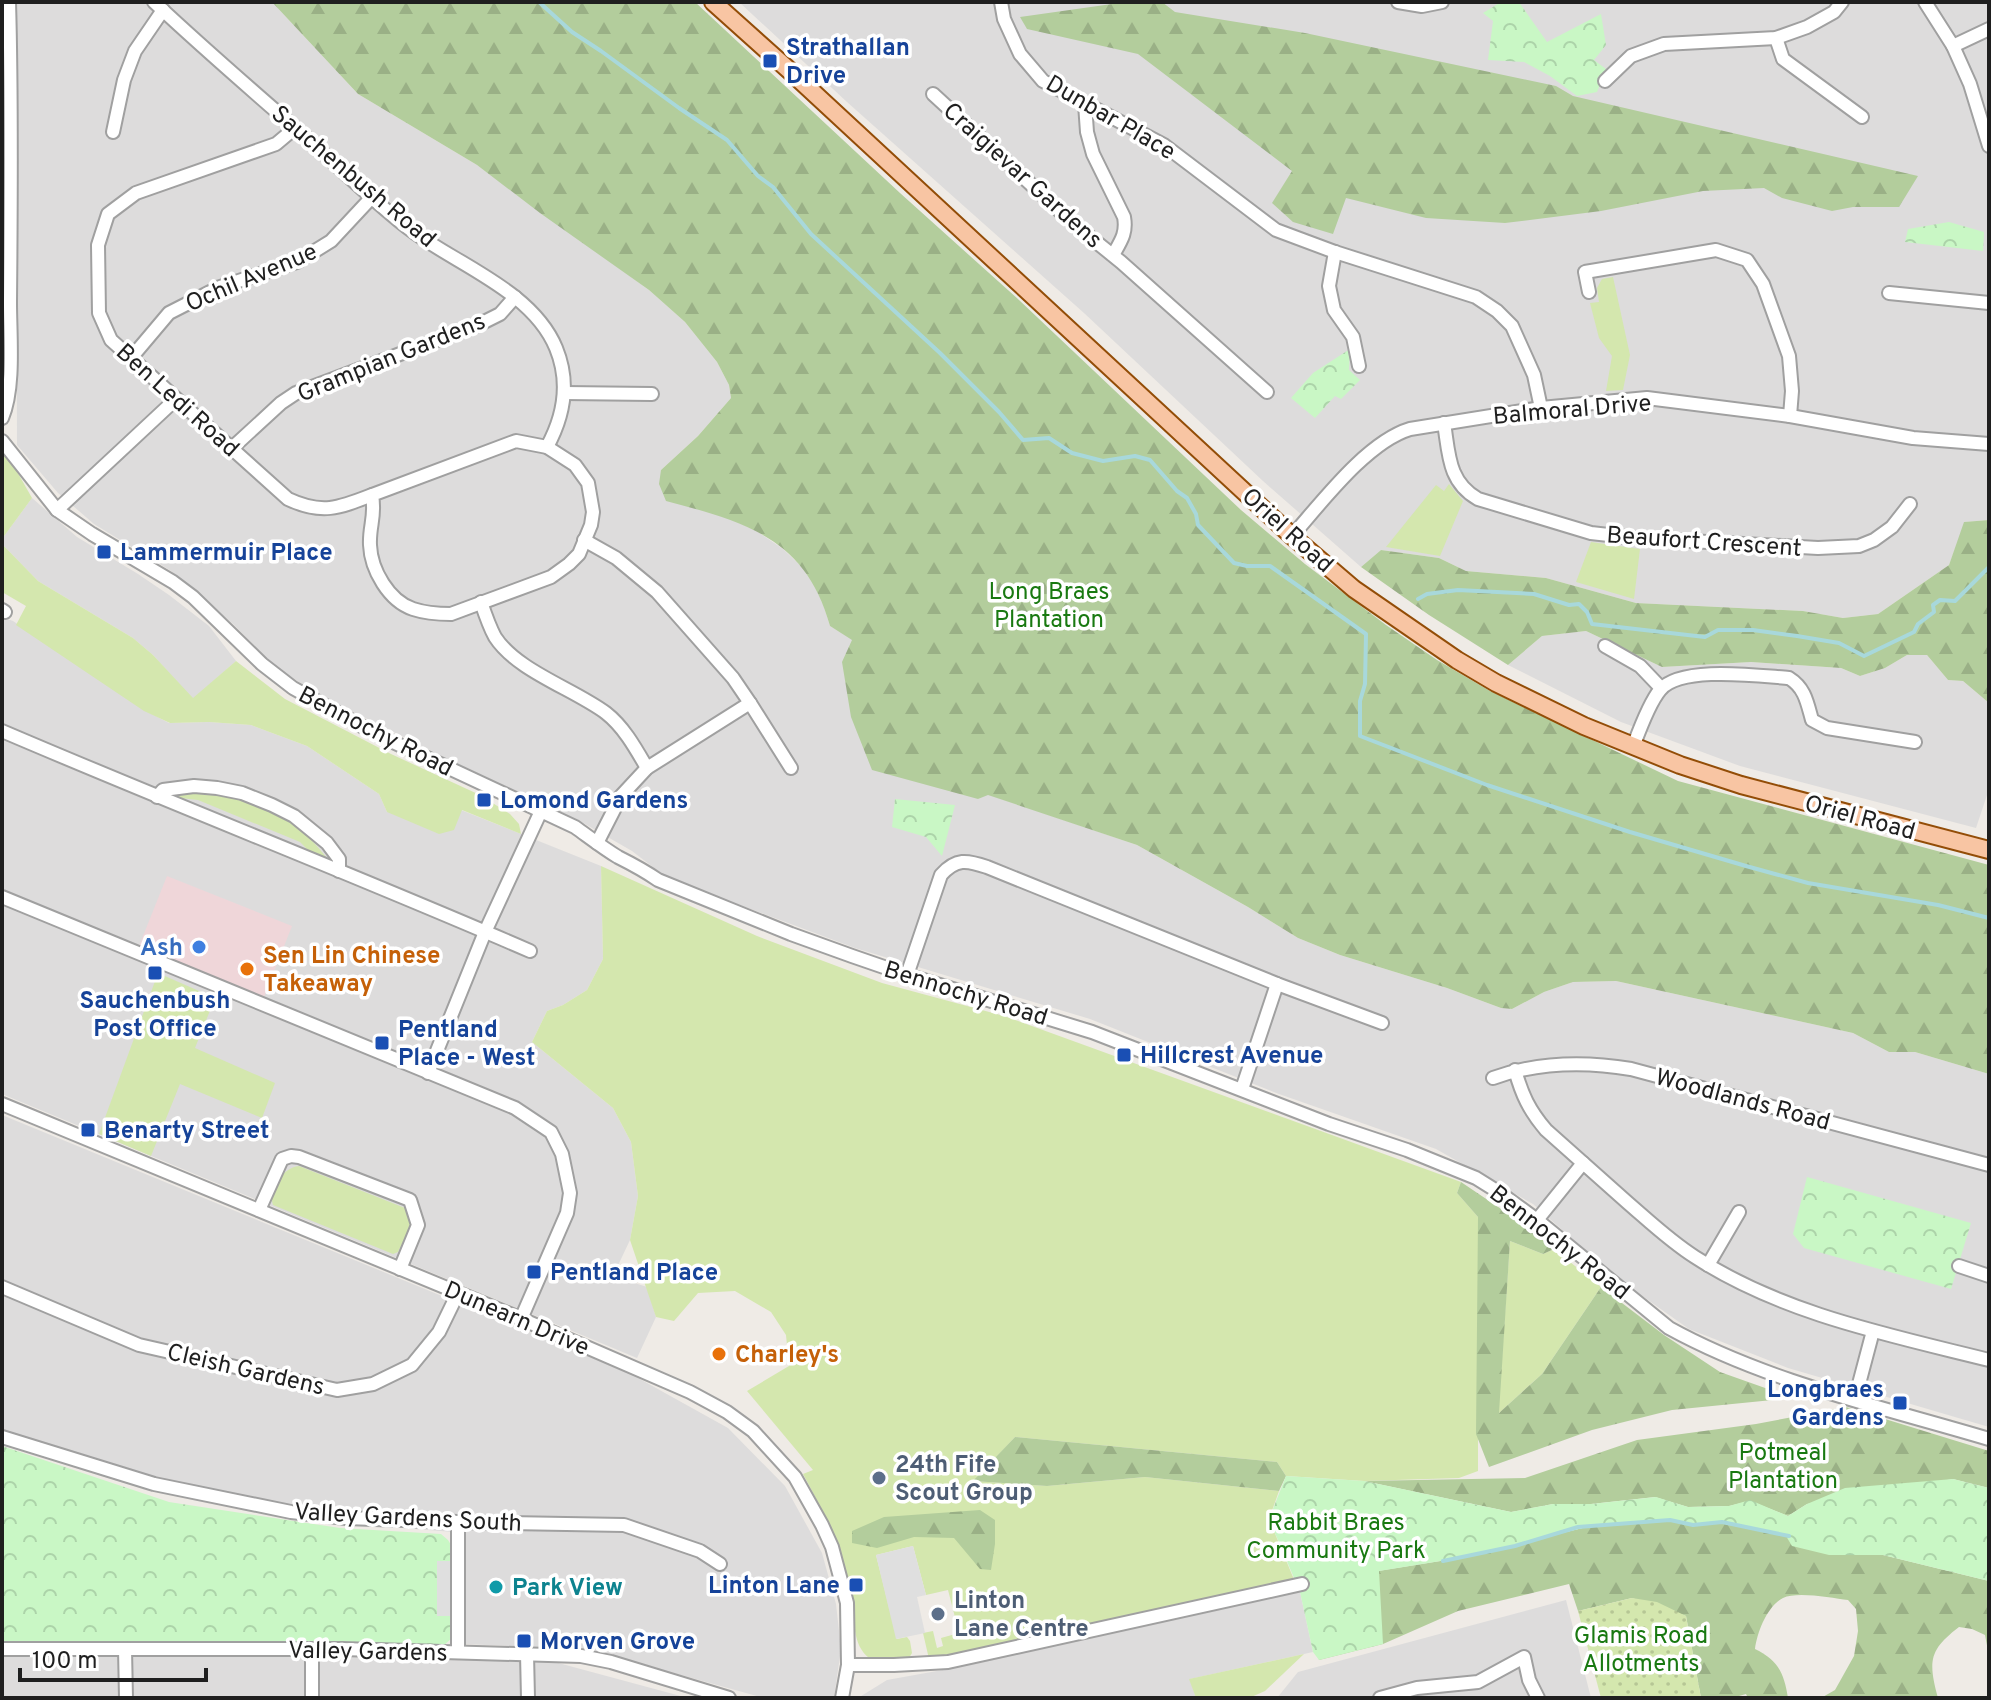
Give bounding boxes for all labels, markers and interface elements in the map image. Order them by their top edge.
place label: Strathallan Drive [786,34,910,92]
marker: Strathallan Drive [761,52,779,70]
street label: Dunbar Place [1040,70,1180,168]
street label: Craigievar Gardens [936,97,1108,256]
street label: Sauchenbush Road [264,100,441,255]
street label: Ochil Avenue [181,238,322,320]
street label: Grampian Gardens [293,307,490,410]
street label: Ben Ledi Road [109,338,245,465]
street label: Balmoral Drive [1492,389,1653,433]
street label: Oriel Road [1235,482,1339,581]
street label: Beaufort Crescent [1605,521,1802,565]
place label: Lammermuir Place [120,539,333,569]
marker: Lammermuir Place [95,543,113,561]
park label: Long Braes Plantation [988,578,1110,636]
street label: Bennochy Road [293,681,458,785]
place label: Lomond Gardens [500,787,688,817]
street label: Oriel Road [1801,790,1918,848]
marker: Lomond Gardens [475,791,493,809]
place label: Ash [140,934,183,964]
marker: Ash [190,938,208,956]
place label: Sen Lin Chinese Takeaway [263,942,440,1000]
street label: Bennochy Road [880,956,1051,1034]
marker: Sen Lin Chinese Takeaway [238,960,256,978]
marker: Sauchenbush Post Office [146,964,164,982]
place label: Sauchenbush Post Office [79,987,231,1045]
place label: Pentland Place - West [398,1016,535,1074]
marker: Pentland Place - West [373,1034,391,1052]
place label: Hillcrest Avenue [1140,1042,1323,1072]
marker: Hillcrest Avenue [1115,1046,1133,1064]
street label: Woodlands Road [1652,1063,1833,1139]
place label: Benarty Street [104,1117,269,1147]
marker: Benarty Street [79,1121,97,1139]
street label: Bennochy Road [1483,1179,1635,1308]
place label: Pentland Place [550,1259,718,1289]
marker: Pentland Place [525,1263,543,1281]
street label: Dunearn Drive [439,1276,593,1364]
street label: Cleish Gardens [164,1338,327,1404]
place label: Charley's [735,1341,839,1371]
marker: Charley's [710,1345,728,1363]
place label: Longbraes Gardens [1767,1376,1884,1434]
marker: Longbraes Gardens [1891,1394,1909,1412]
park label: Potmeal Plantation [1728,1439,1838,1497]
place label: 24th Fife Scout Group [895,1451,1033,1509]
marker: 24th Fife Scout Group [870,1469,888,1487]
street label: Valley Gardens South [293,1498,523,1540]
park label: Rabbit Braes Community Park [1246,1509,1426,1567]
place label: Linton Lane [708,1572,840,1602]
place label: Park View [512,1574,623,1604]
marker: Linton Lane [847,1576,865,1594]
marker: Park View [487,1578,505,1596]
place label: Linton Lane Centre [954,1587,1089,1645]
marker: Linton Lane Centre [929,1605,947,1623]
park label: Glamis Road Allotments [1574,1622,1708,1680]
place label: Morven Grove [540,1628,695,1658]
scale bar [20,1632,206,1682]
marker: Morven Grove [515,1632,533,1650]
street label: Valley Gardens [288,1637,448,1669]
text: 100 m [32,1647,98,1677]

